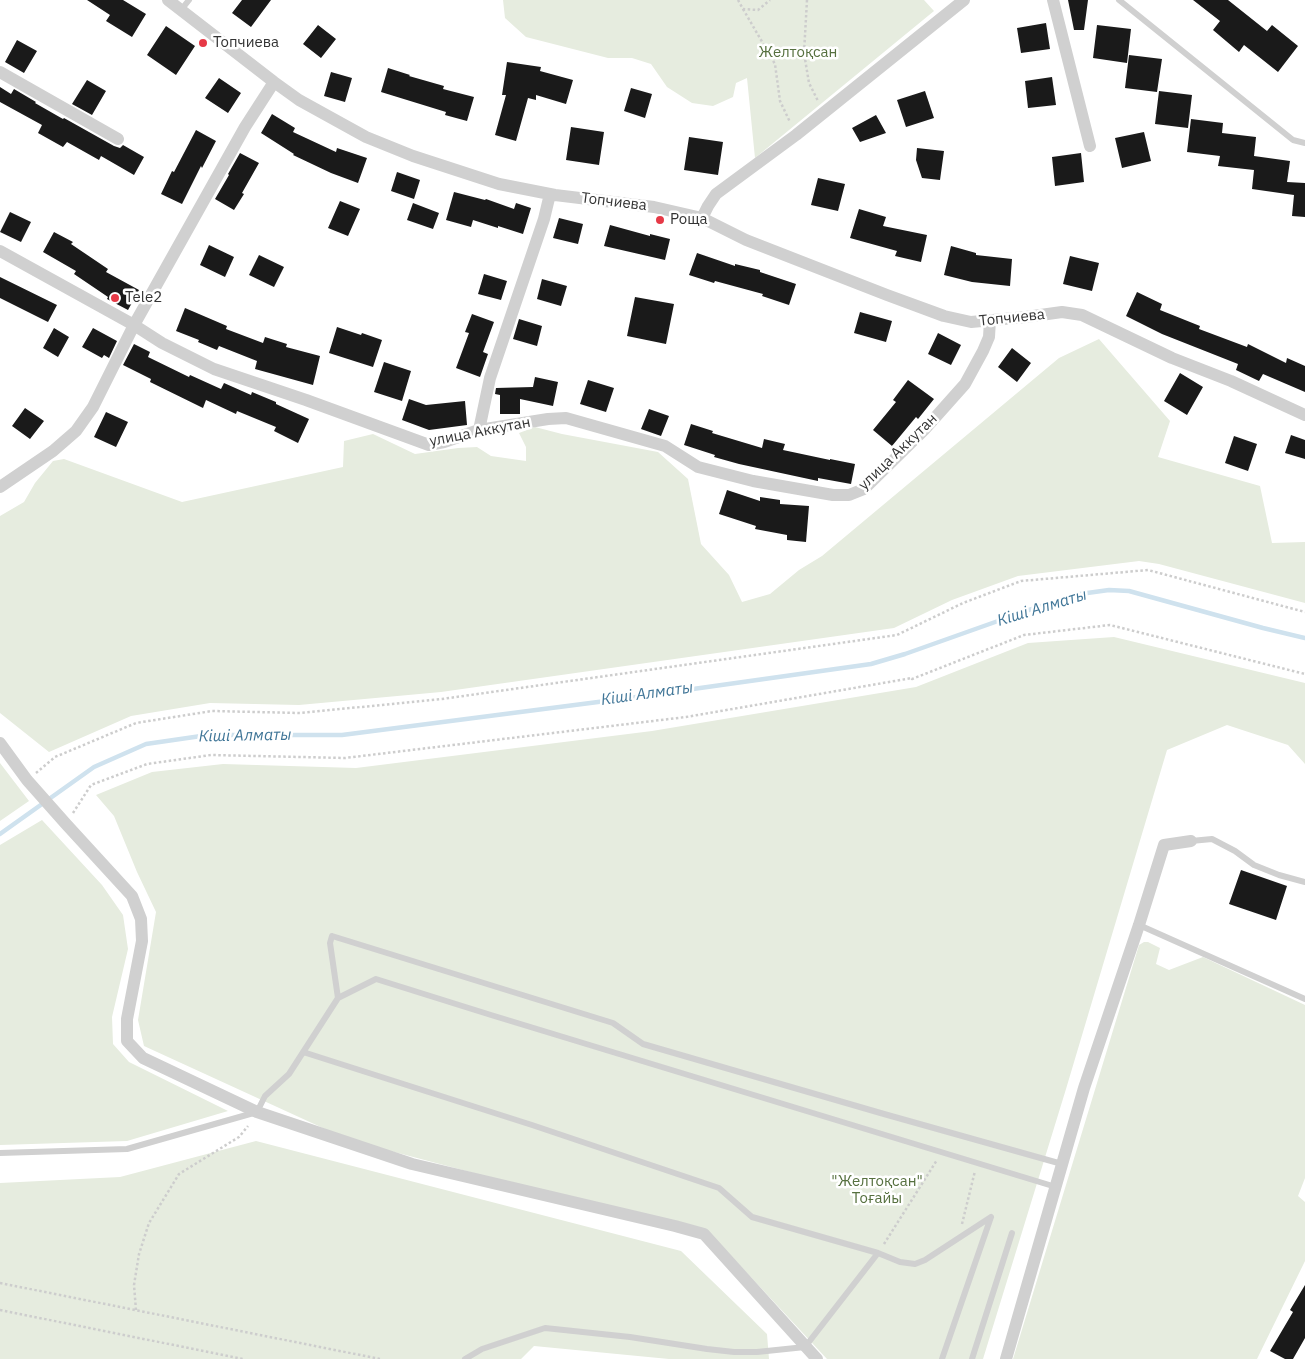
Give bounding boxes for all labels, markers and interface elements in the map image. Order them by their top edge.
place label: Топчиева [213,34,279,52]
marker: Топчиева [197,37,209,49]
park label: Желтоқсан [759,44,837,62]
street label: Топчиева [580,189,648,215]
place label: Роща [670,211,708,229]
marker: Роща [654,214,666,226]
place label: Tele2 [125,289,162,307]
marker: Tele2 [109,292,121,304]
street label: Топчиева [978,306,1046,330]
street label: улица Аккутан [855,410,941,494]
street label: улица Аккутан [428,413,532,451]
water label: Кіші Алматы [995,585,1089,631]
water label: Кіші Алматы [600,678,694,710]
water label: Кіші Алматы [198,726,292,746]
park label: "Желтоқсан" Тоғайы [831,1173,923,1208]

